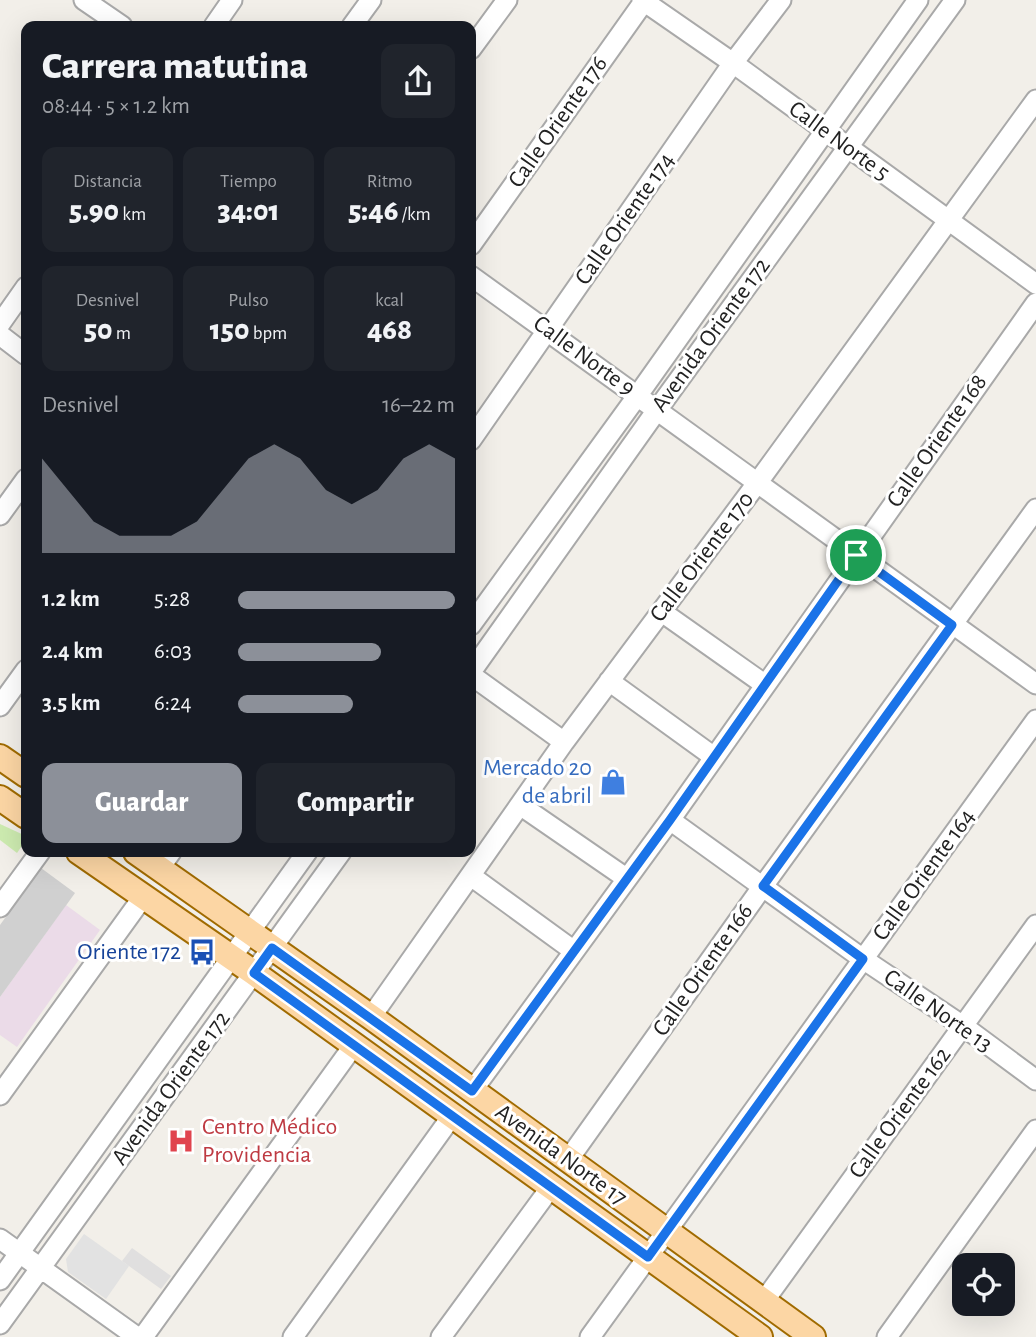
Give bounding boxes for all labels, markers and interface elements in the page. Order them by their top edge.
button: share [381,44,455,118]
text: Carrera matutina [42,48,308,86]
street label: Calle Oriente 176 [504,52,612,192]
text: 08:44 · 5 × 1.2 km [42,95,190,118]
street label: Calle Norte 5 [784,97,894,185]
street label: Calle Oriente 174 [571,149,679,289]
text: Distancia [73,172,142,191]
text: Tiempo [220,172,277,191]
text: Ritmo [367,172,412,191]
text: 5.90 [69,196,119,226]
text: 34:01 [217,196,280,226]
text: 5:46 [348,196,398,226]
text: km [119,205,146,224]
text: /km [398,205,431,224]
street label: Avenida Oriente 172 [647,254,775,416]
text: Desnivel [76,291,139,310]
text: Pulso [228,291,269,310]
text: kcal [375,291,404,310]
street label: Calle Norte 9 [529,311,639,401]
text: 50 [84,315,113,345]
text: 150 [210,315,250,345]
text: 468 [367,315,412,345]
text: m [113,324,131,343]
text: bpm [250,324,287,343]
street label: Calle Oriente 168 [882,370,992,512]
text: Desnivel [42,394,119,417]
text: 16–22 m [382,394,455,417]
street label: Calle Oriente 170 [645,487,759,627]
pin [826,525,886,585]
icon: arrive [837,536,875,574]
text: 1.2 km [42,588,100,611]
text: 5:28 [154,588,190,611]
text: 2.4 km [42,640,103,663]
text: 6:03 [154,640,192,663]
text: 3.5 km [42,692,101,715]
text: 6:24 [154,692,192,715]
place label: Mercado 20 de abril [483,756,592,808]
button: Guardar [42,763,242,843]
button: Compartir [256,763,455,843]
shop icon: Mercado 20 de abril [598,767,628,797]
street label: Calle Oriente 164 [868,805,980,945]
street label: Calle Oriente 166 [648,899,758,1041]
bus stop icon: Oriente 172 [187,937,217,967]
place label: Oriente 172 [77,940,181,964]
street label: Calle Norte 13 [879,965,997,1057]
street label: Avenida Oriente 172 [107,1007,235,1169]
street label: Calle Oriente 162 [845,1043,955,1183]
street label: Avenida Norte 17 [491,1100,631,1210]
place label: Centro Médico Providencia [202,1115,337,1167]
hospital icon: Centro Médico Providencia [166,1126,196,1156]
map controls [952,1253,1015,1316]
button: locate [952,1253,1015,1316]

